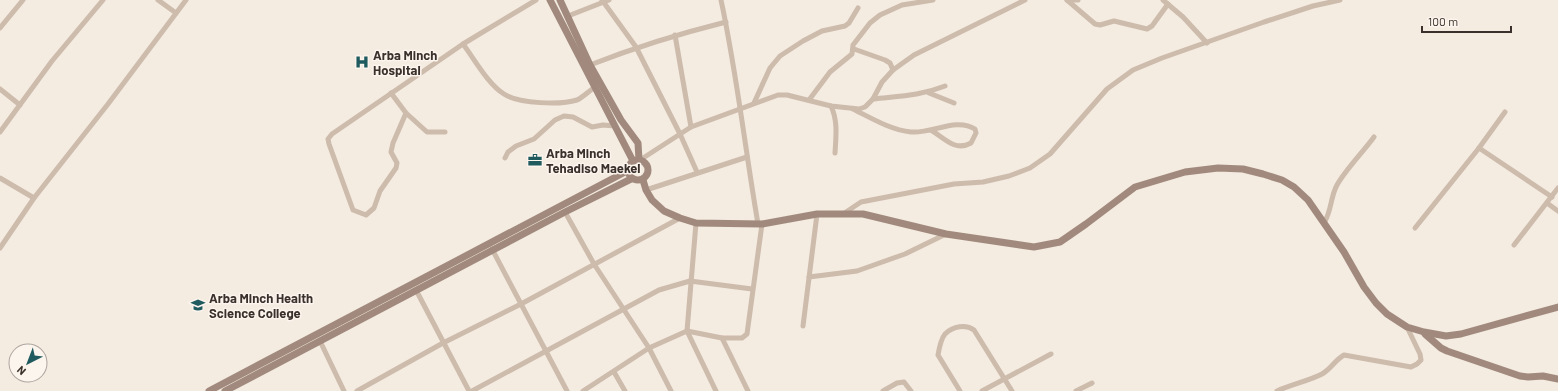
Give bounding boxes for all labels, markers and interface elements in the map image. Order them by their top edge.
scale bar [1422,8,1511,34]
text: 100 m [1428,14,1458,28]
place label: Arba Minch Hospital [373,47,437,78]
hospital icon: Arba Minch Hospital [354,54,370,70]
place label: Arba Minch Tehadiso Maekel [546,145,640,176]
office icon: Arba Minch Tehadiso Maekel [527,152,543,168]
place label: Arba Minch Health Science College [209,290,313,321]
school or university icon: Arba Minch Health Science College [190,297,206,313]
north arrow [8,343,48,383]
text: N [14,364,28,378]

